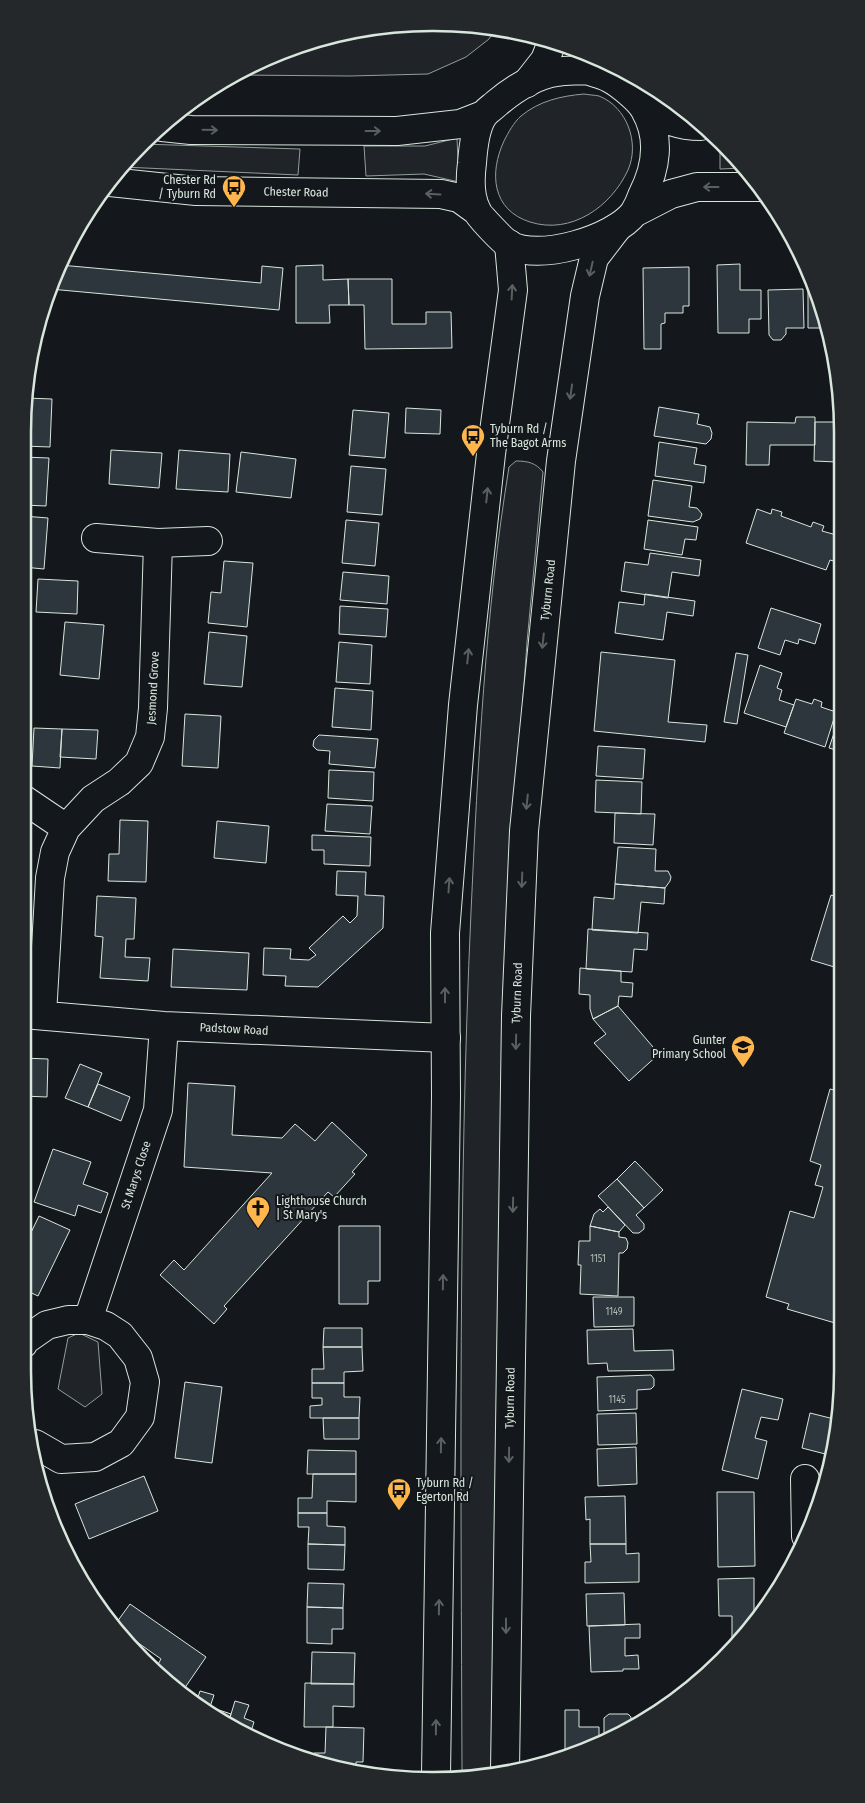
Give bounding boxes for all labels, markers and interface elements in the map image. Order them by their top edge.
one-way arrow [202,125,218,135]
one-way arrow [364,126,381,136]
place label: Chester Rd / Tyburn Rd [158,173,216,201]
bus stop icon: Chester Rd / Tyburn Rd [221,174,247,208]
one-way arrow [703,182,720,192]
street label: Chester Road [263,184,329,200]
one-way arrow [425,189,441,198]
one-way arrow [586,260,595,276]
one-way arrow [508,284,517,300]
one-way arrow [566,384,576,400]
place label: Tyburn Rd / The Bagot Arms [490,422,566,450]
bus stop icon: Tyburn Rd / The Bagot Arms [460,423,486,457]
one-way arrow [482,487,492,503]
street label: Tyburn Road [538,559,558,621]
one-way arrow [538,632,548,648]
one-way arrow [464,649,473,665]
street label: Jesmond Grove [144,651,162,725]
one-way arrow [522,794,531,810]
one-way arrow [517,872,526,888]
one-way arrow [444,877,454,893]
street label: Tyburn Road [509,962,525,1024]
one-way arrow [440,987,450,1003]
street label: Padstow Road [199,1020,269,1038]
place label: Gunter Primary School [652,1033,727,1061]
one-way arrow [511,1034,521,1050]
school or university icon: Gunter Primary School [730,1034,756,1068]
street label: St Marys Close [118,1139,154,1211]
place label: Lighthouse Church | St Mary's [276,1194,367,1222]
church icon: Lighthouse Church | St Mary's [245,1195,271,1229]
one-way arrow [508,1196,518,1213]
house number: 1151 [590,1253,606,1265]
one-way arrow [438,1275,448,1291]
house number: 1149 [605,1306,623,1318]
street label: Tyburn Road [502,1367,518,1429]
house number: 1145 [609,1394,626,1406]
one-way arrow [436,1437,446,1454]
one-way arrow [504,1446,514,1463]
place label: Tyburn Rd / Egerton Rd [416,1476,474,1504]
bus stop icon: Tyburn Rd / Egerton Rd [386,1477,412,1511]
one-way arrow [434,1600,444,1616]
one-way arrow [501,1618,511,1634]
one-way arrow [432,1719,441,1735]

